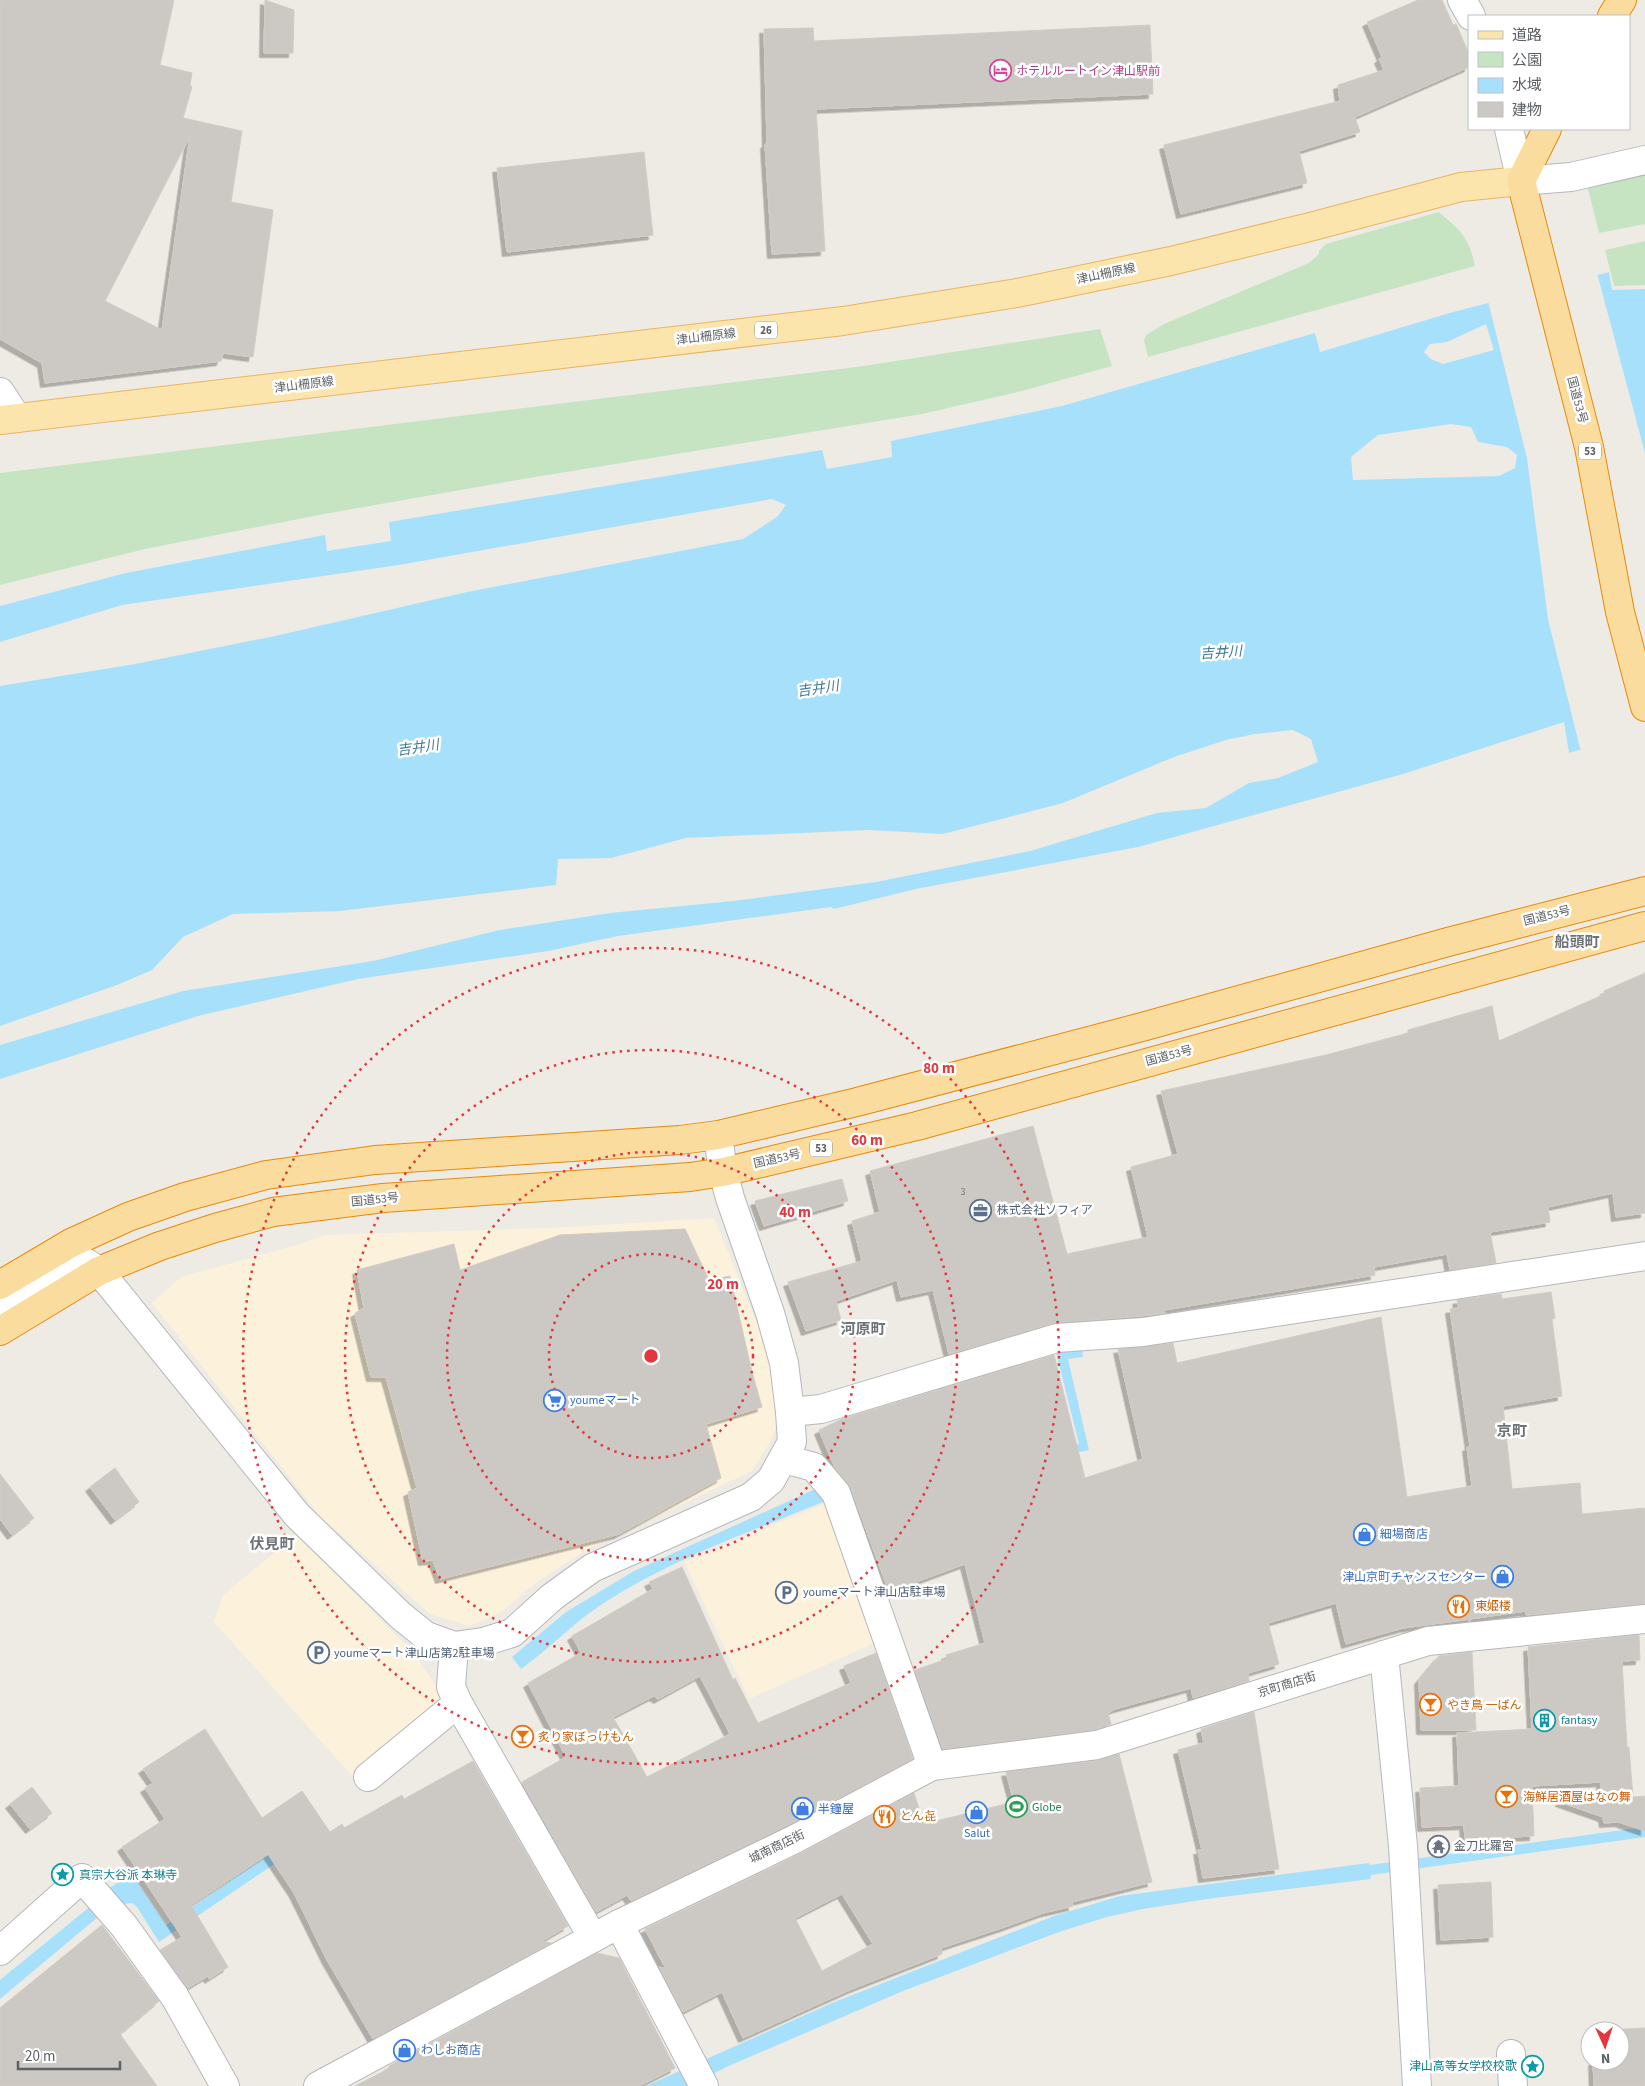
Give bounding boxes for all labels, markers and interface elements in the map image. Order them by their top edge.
legend [1468,15,1630,130]
text: 道路 [1512,25,1542,46]
text: 公園 [1512,50,1542,71]
hotel icon: ホテルルートイン津山駅前 [988,59,1012,83]
place label: ホテルルートイン津山駅前 [1016,63,1160,80]
text: 水域 [1512,75,1542,96]
text: 建物 [1512,100,1542,121]
street label: 津山柵原線 [1075,259,1137,289]
road number: 26 [755,322,777,338]
street label: 津山柵原線 [675,325,737,349]
street label: 津山柵原線 [273,373,335,397]
street label: 国道53号 [1563,375,1591,425]
road number: 53 [1579,442,1601,460]
water label: 吉井川 [1199,641,1245,664]
water label: 吉井川 [796,676,842,702]
water label: 吉井川 [396,735,442,761]
street label: 国道53号 [1522,902,1572,930]
district label: 船頭町 [1554,932,1600,953]
street label: 国道53号 [1144,1042,1194,1070]
text: 80 m [923,1058,955,1079]
text: 60 m [851,1130,883,1151]
road number: 53 [810,1140,832,1156]
street label: 国道53号 [752,1145,802,1173]
house number: 3 [961,1185,966,1199]
street label: 国道53号 [350,1189,400,1211]
office icon: 株式会社ソフィア [969,1198,993,1222]
text: 40 m [779,1202,811,1223]
place label: 株式会社ソフィア [997,1202,1093,1219]
text: 20 m [707,1274,739,1295]
district label: 河原町 [840,1319,886,1340]
centre of rings [642,1347,660,1365]
supermarket icon: youmeマート [542,1388,566,1412]
place label: youmeマート [570,1392,641,1409]
district label: 京町 [1497,1421,1527,1442]
shop icon: 細場商店 [1352,1522,1376,1546]
place label: 細場商店 [1380,1526,1428,1543]
district label: 伏見町 [249,1534,295,1555]
shop icon: 津山京町チャンスセンター [1490,1565,1514,1589]
place label: 津山京町チャンスセンター [1342,1569,1486,1586]
parking icon: youmeマート津山店駐車場 [775,1580,799,1604]
place label: youmeマート津山店駐車場 [803,1584,946,1601]
restaurant icon: 東姫楼 [1447,1594,1471,1618]
place label: 東姫楼 [1475,1598,1511,1615]
parking icon: youmeマート津山店第2駐車場 [306,1641,330,1665]
place label: youmeマート津山店第2駐車場 [334,1645,494,1662]
street label: 京町商店街 [1256,1668,1318,1702]
bar icon: やき鳥 一ばん [1419,1693,1443,1717]
place label: やき鳥 一ばん [1447,1697,1521,1714]
building icon: fantasy [1533,1708,1557,1732]
place label: fantasy [1561,1712,1598,1729]
bar icon: 炙り家ぼっけもん [510,1725,534,1749]
place label: 炙り家ぼっけもん [538,1729,634,1746]
bar icon: 海鮮居酒屋はなの舞 [1495,1785,1519,1809]
place label: 海鮮居酒屋はなの舞 [1523,1789,1631,1806]
sports icon: Globe [1004,1795,1028,1819]
shop icon: 半鐘屋 [790,1797,814,1821]
place label: Globe [1032,1799,1062,1816]
shop icon: Salut [965,1800,989,1824]
place label: 半鐘屋 [818,1801,854,1818]
restaurant icon: とん㐂 [872,1804,896,1828]
place label: とん㐂 [900,1808,936,1825]
place label: Salut [964,1825,990,1842]
street label: 城南商店街 [746,1826,808,1868]
temple icon: 金刀比羅宮 [1426,1834,1450,1858]
place label: 金刀比羅宮 [1454,1838,1514,1855]
place icon: 真宗大谷派 本琳寺 [51,1863,75,1887]
place label: 真宗大谷派 本琳寺 [79,1867,177,1884]
north arrow [1580,2021,1630,2071]
scale bar [18,2038,120,2070]
shop icon: わしお商店 [393,2038,417,2062]
place label: わしお商店 [421,2042,481,2059]
text: 20 m [25,2046,55,2067]
text: N [1600,2048,1611,2068]
place icon: 津山高等女学校校歌 [1521,2054,1545,2078]
place label: 津山高等女学校校歌 [1409,2058,1517,2075]

